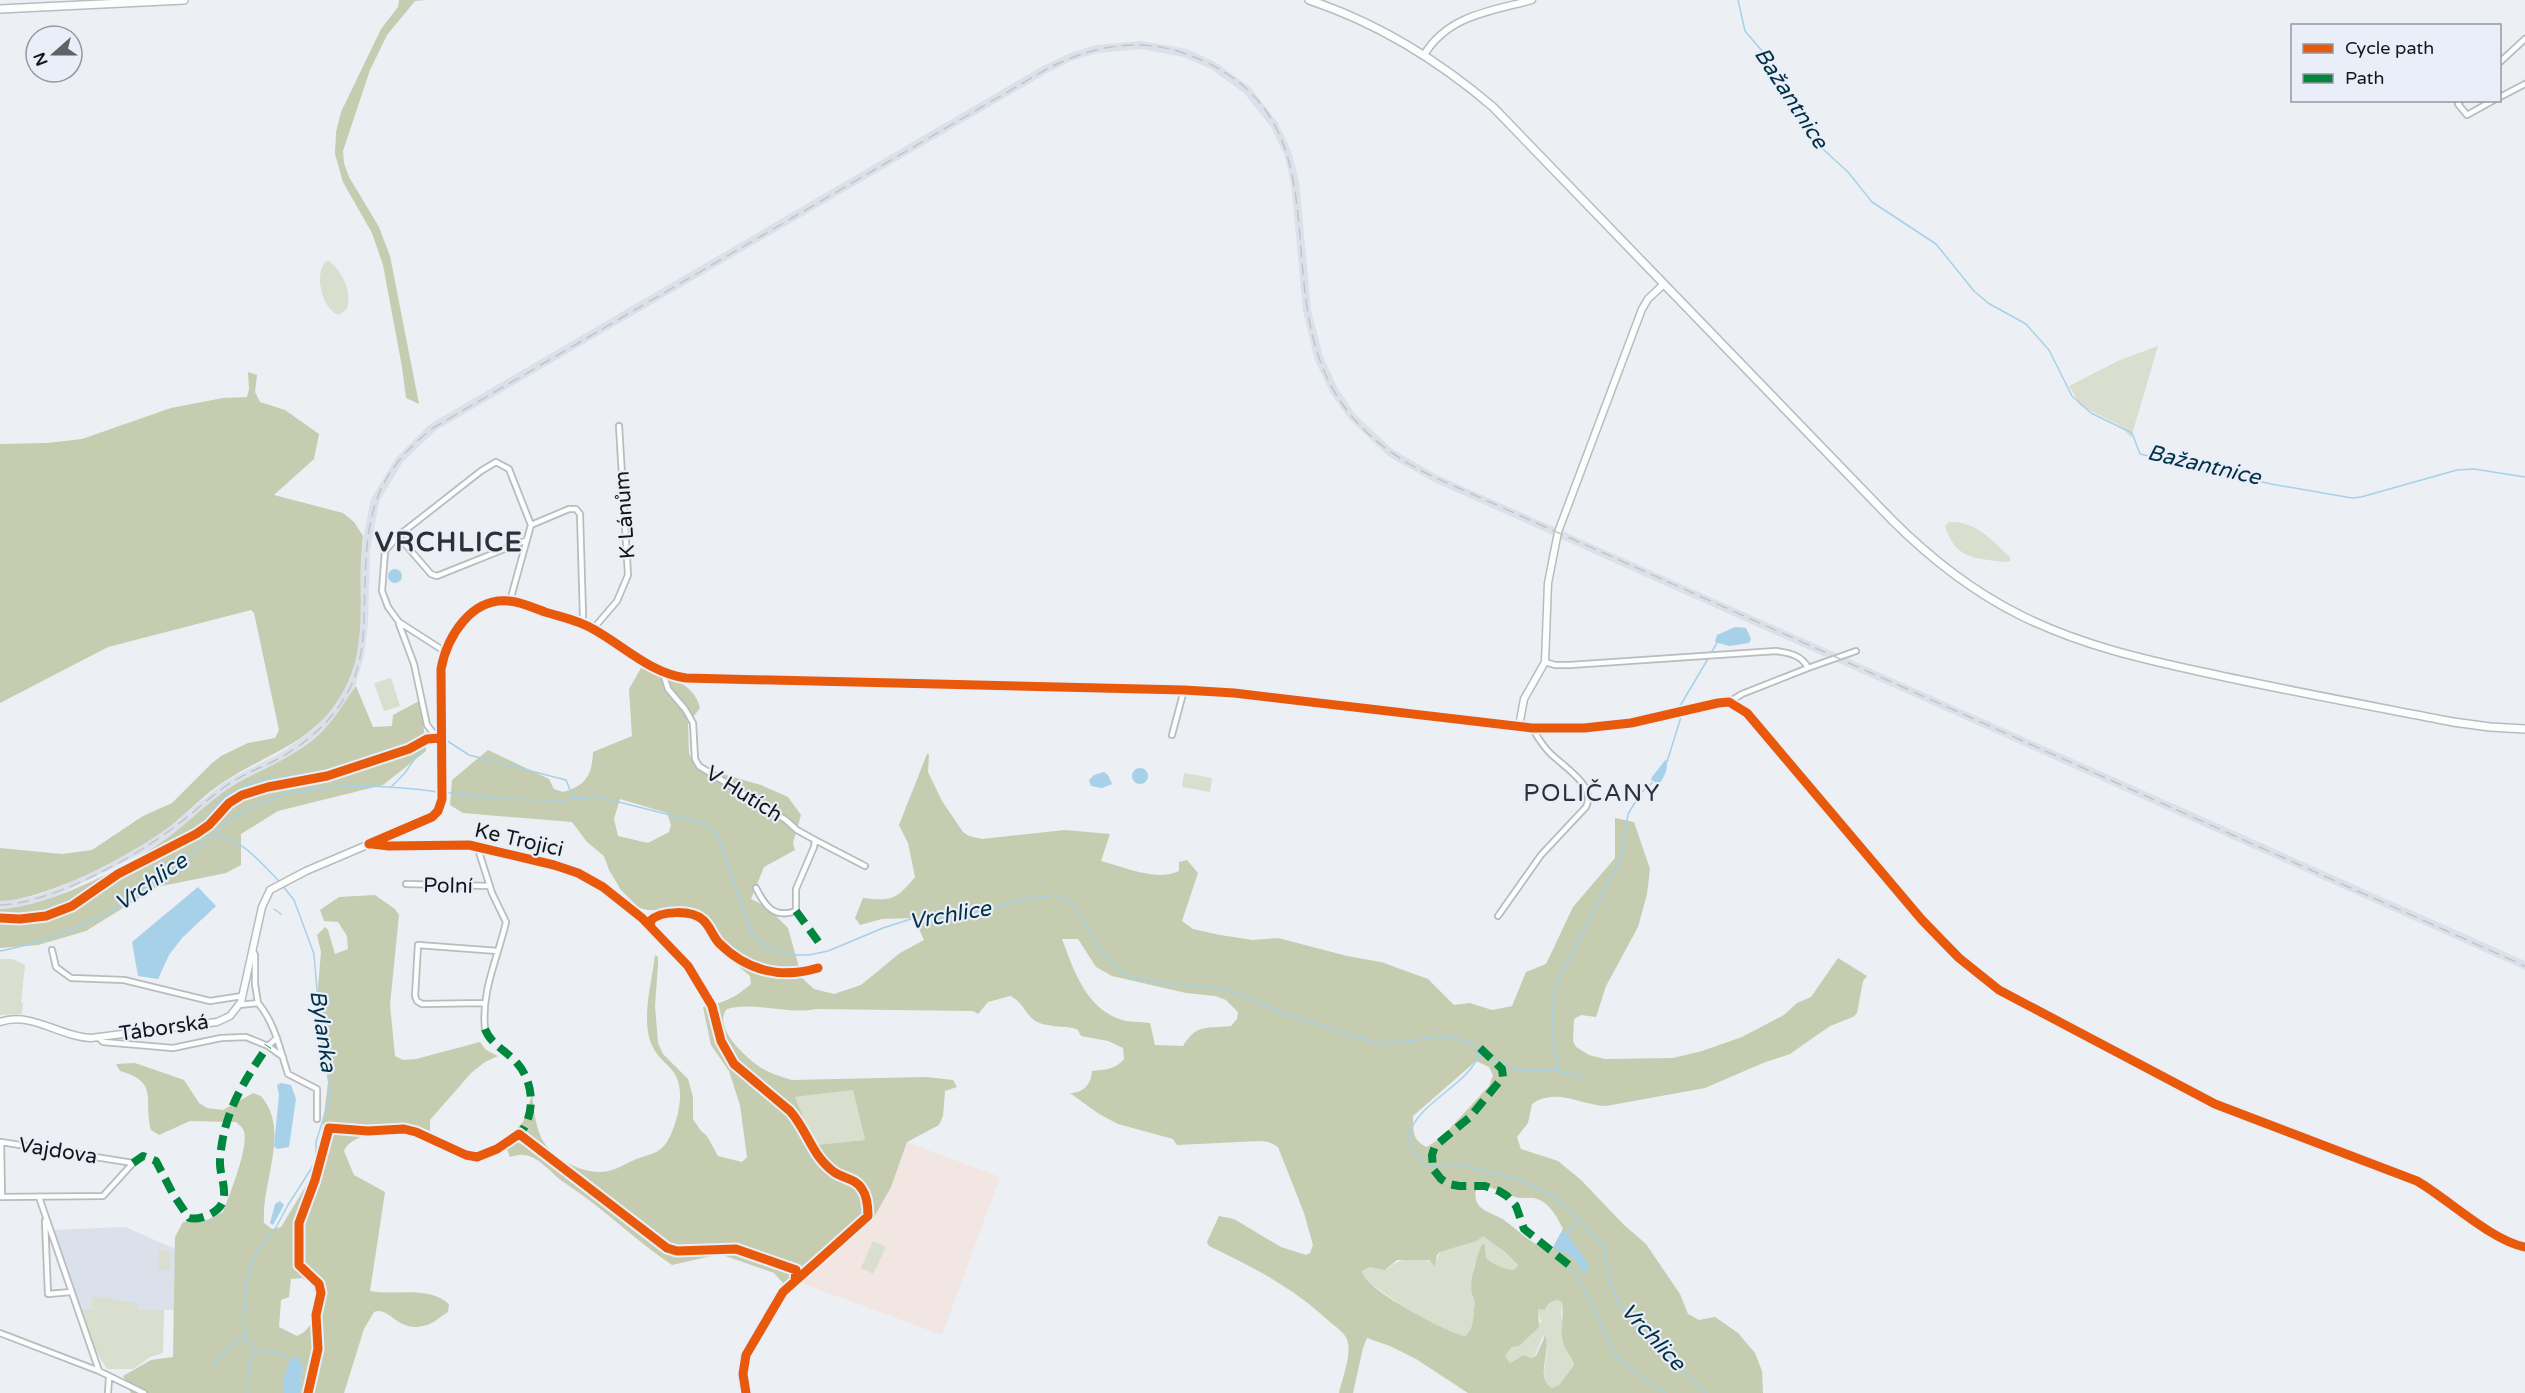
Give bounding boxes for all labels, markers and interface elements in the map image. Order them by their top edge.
north arrow [24,24,84,84]
legend [2291,24,2501,102]
text: Cycle path [2345,37,2434,59]
water label: Bažantnice [1749,43,1834,155]
text: N [29,49,53,69]
text: Path [2345,67,2384,89]
water label: Bažantnice [2145,439,2265,491]
street label: K Lánům [609,470,641,560]
district label: VRCHLICE [375,526,523,559]
street label: V Hutích [701,761,787,827]
district label: POLIČANY [1523,779,1661,808]
street label: Ke Trojici [472,818,566,862]
water label: Vrchlice [110,847,194,916]
street label: Polní [423,873,473,899]
water label: Vrchlice [907,895,994,935]
water label: Bylanka [304,989,342,1074]
street label: Táborská [118,1009,210,1047]
street label: Vajdova [17,1132,99,1170]
water label: Vrchlice [1615,1298,1692,1377]

